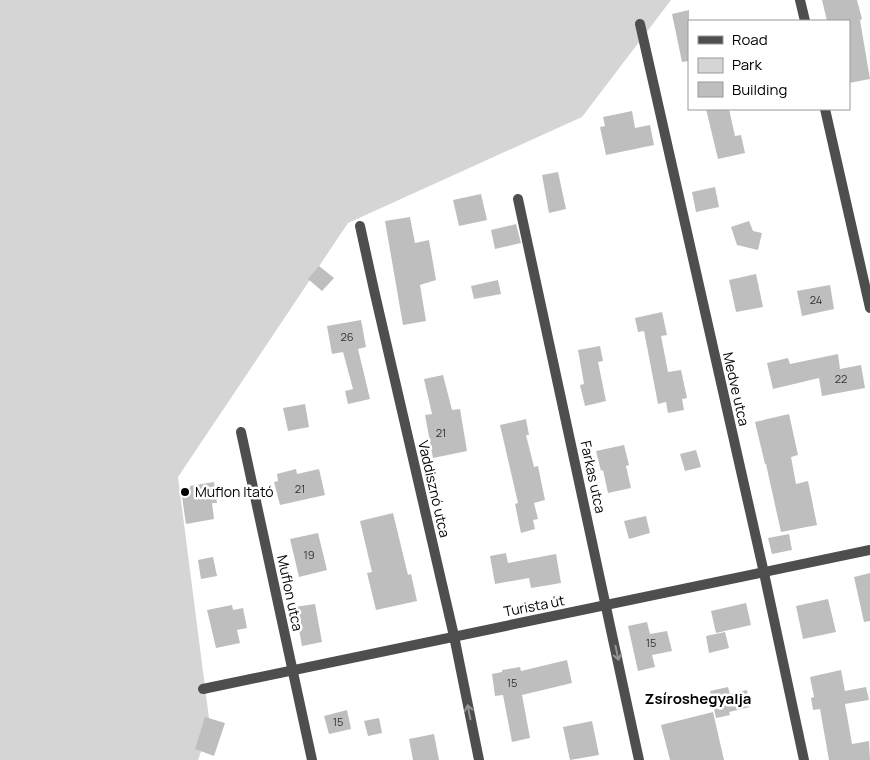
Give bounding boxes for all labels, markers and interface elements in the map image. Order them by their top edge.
legend [688,20,850,110]
text: Road [732,29,768,50]
text: Park [732,54,762,75]
text: Building [732,79,787,100]
house number: 24 [810,292,822,307]
house number: 26 [340,329,354,344]
street label: Medve utca [719,350,754,428]
house number: 22 [835,371,847,386]
house number: 21 [436,425,446,440]
street label: Vaddisznó utca [414,439,455,539]
street label: Farkas utca [577,439,610,515]
house number: 21 [295,481,305,496]
place label: Muflon Itató [195,482,273,501]
marker: Muflon Itató [179,486,191,498]
house number: 19 [303,547,315,562]
street label: Muflon utca [273,553,308,633]
street label: Turista út [502,590,566,621]
house number: 15 [646,635,656,650]
one-way arrow [613,645,622,661]
house number: 15 [507,675,517,690]
district label: Zsíroshegyalja [645,688,751,709]
one-way arrow [464,705,474,721]
house number: 15 [333,714,343,729]

